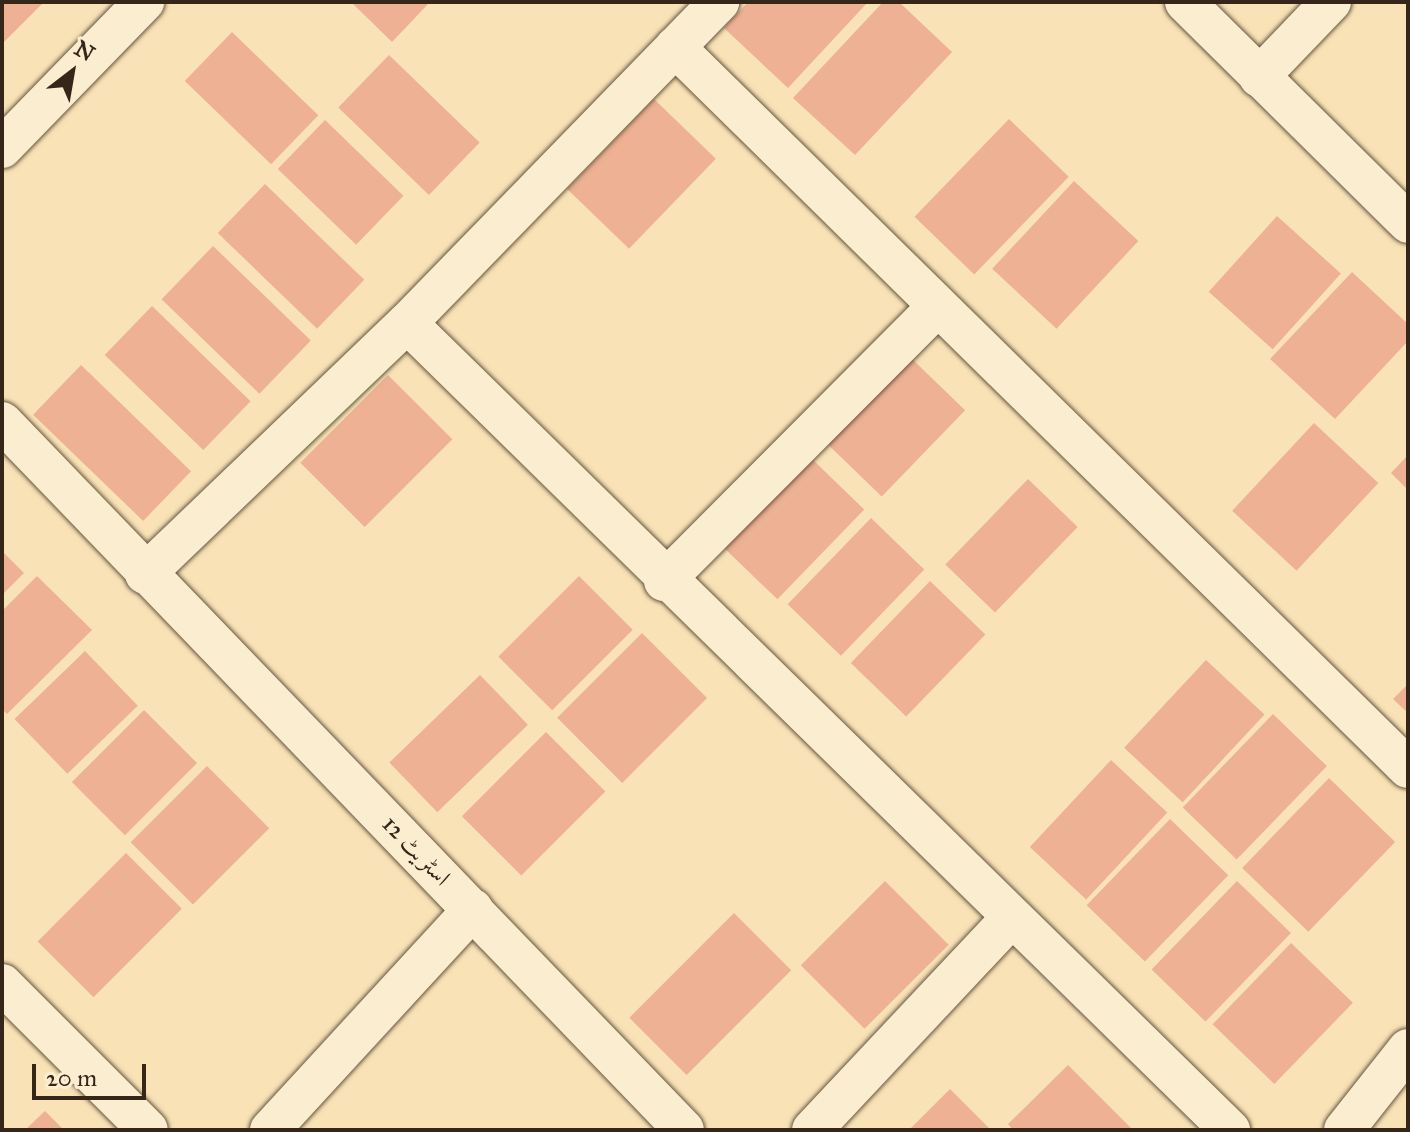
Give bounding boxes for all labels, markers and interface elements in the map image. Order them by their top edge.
north arrow [32,32,112,112]
text: N [70,35,100,67]
street label: اسٹریٹ 12 [376,810,456,892]
scale bar [36,1048,150,1098]
text: 20 m [46,1063,97,1093]

